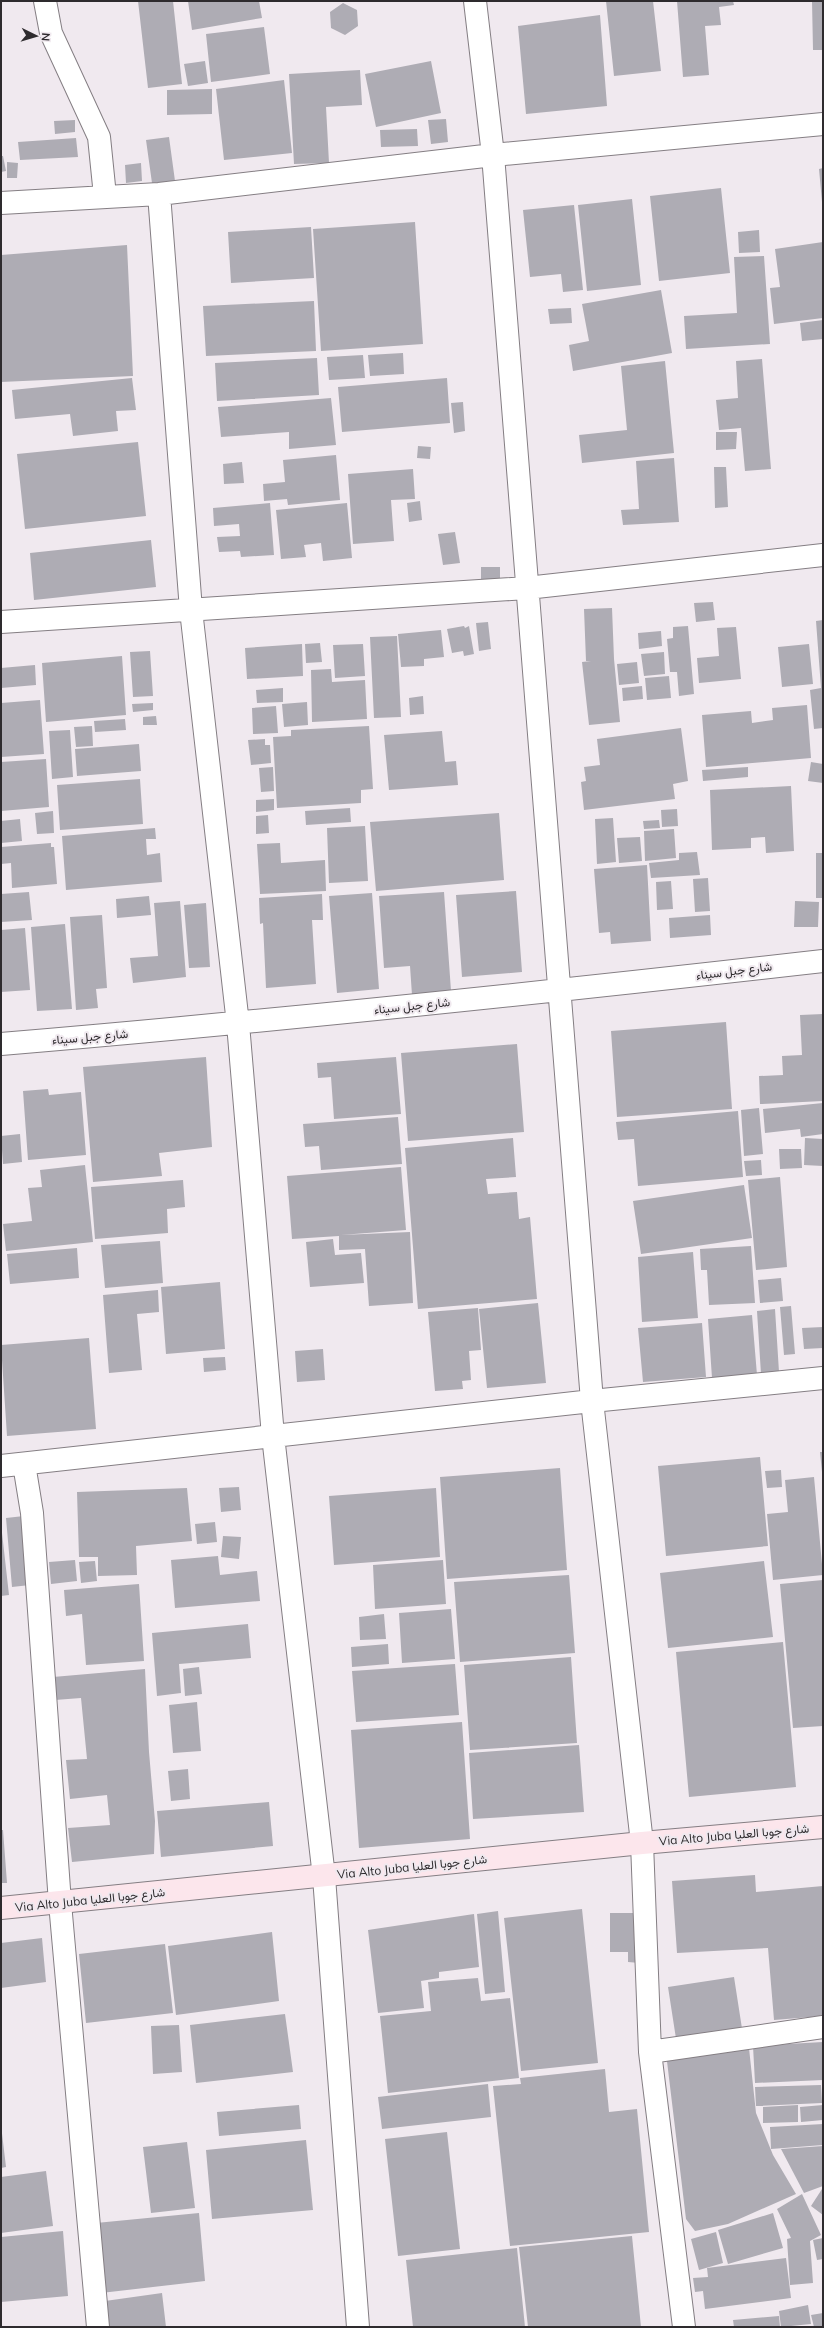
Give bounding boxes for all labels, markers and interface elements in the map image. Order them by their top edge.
north arrow [16,16,56,56]
text: N [39,32,53,42]
street label: شارع جبل سيناء [695,958,773,985]
street label: شارع جبل سيناء [373,994,451,1019]
street label: شارع جبل سيناء [51,1026,129,1049]
street label: Via Alto Juba شارع جوبا العليا [658,1820,810,1851]
street label: Via Alto Juba شارع جوبا العليا [336,1851,488,1884]
street label: Via Alto Juba شارع جوبا العليا [14,1884,166,1917]

